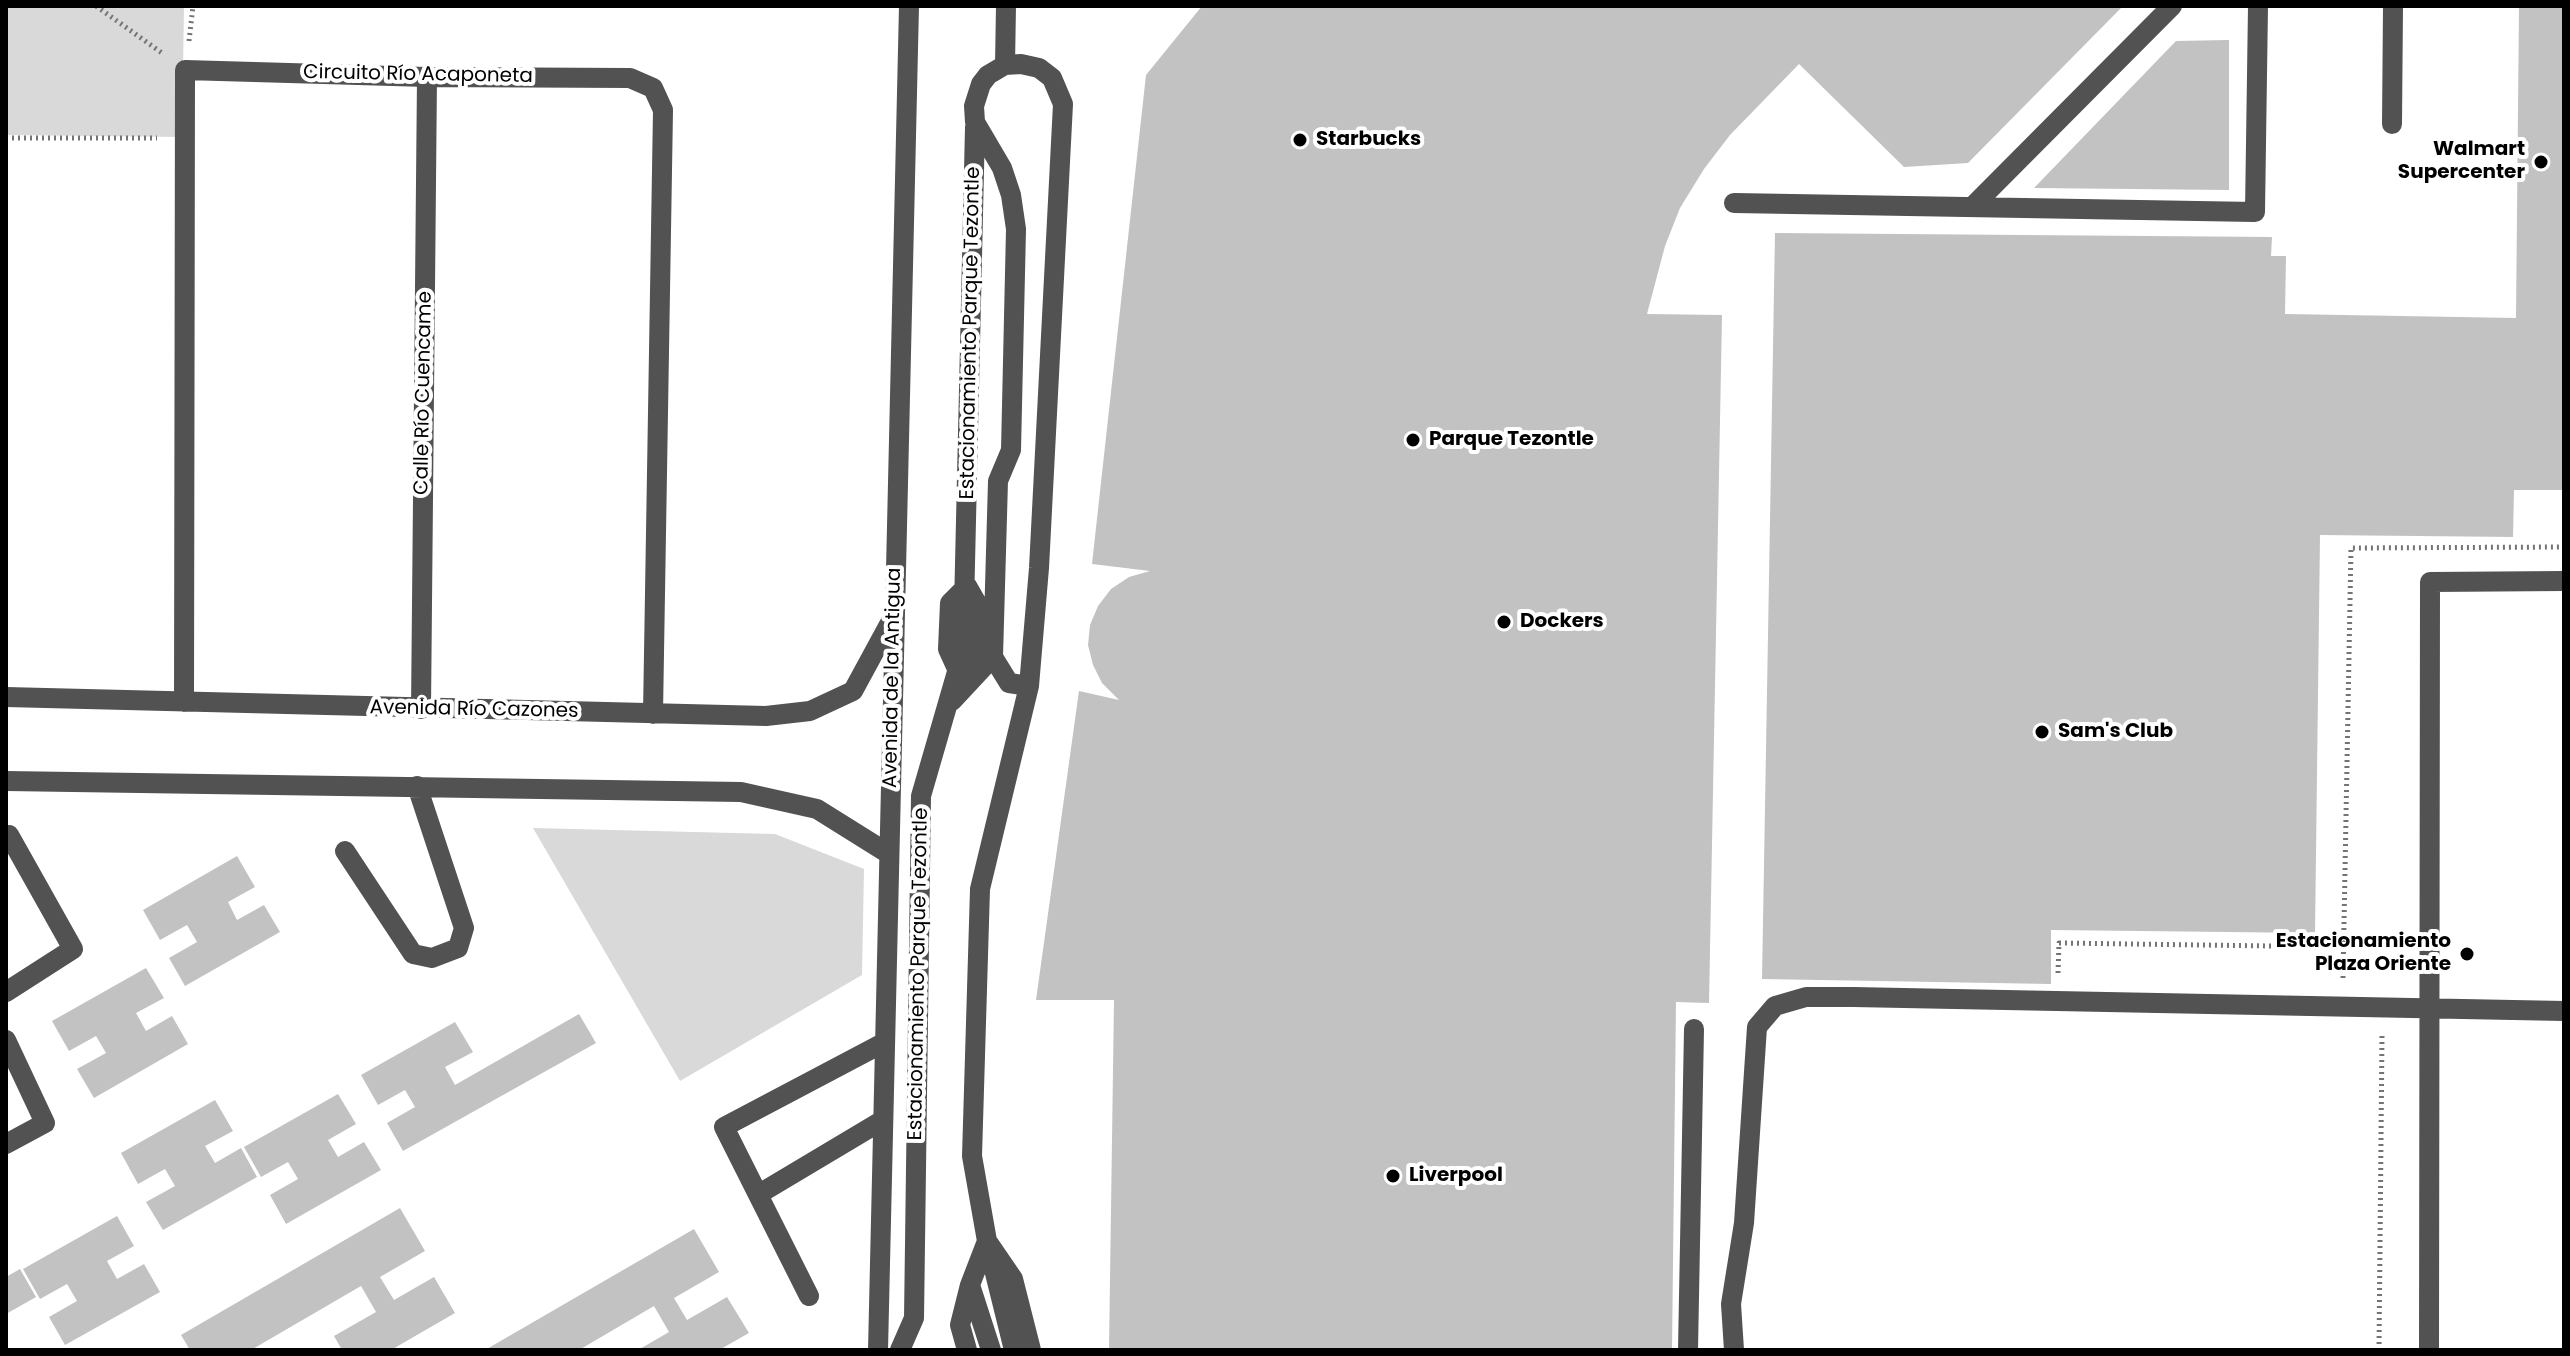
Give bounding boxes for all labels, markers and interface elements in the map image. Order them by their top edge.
street label: Circuito Río Acaponeta [303,61,533,89]
place label: Starbucks [1316,128,1421,152]
marker: Starbucks [1291,131,1309,149]
place label: Walmart Supercenter [2398,138,2525,185]
marker: Walmart Supercenter [2532,153,2550,171]
street label: Estacionamiento Parque Tezontle [956,166,986,500]
street label: Calle Río Cuencame [410,291,438,495]
place label: Parque Tezontle [1429,428,1594,452]
marker: Parque Tezontle [1404,431,1422,449]
street label: Avenida de la Antigua [879,568,907,788]
place label: Dockers [1520,610,1604,634]
marker: Dockers [1495,613,1513,631]
street label: Avenida Río Cazones [369,696,579,724]
place label: Sam's Club [2058,720,2173,744]
marker: Sam's Club [2033,723,2051,741]
street label: Estacionamiento Parque Tezontle [904,807,934,1141]
place label: Estacionamiento Plaza Oriente [2276,930,2451,977]
marker: Estacionamiento Plaza Oriente [2458,945,2476,963]
place label: Liverpool [1409,1164,1503,1188]
marker: Liverpool [1384,1167,1402,1185]

